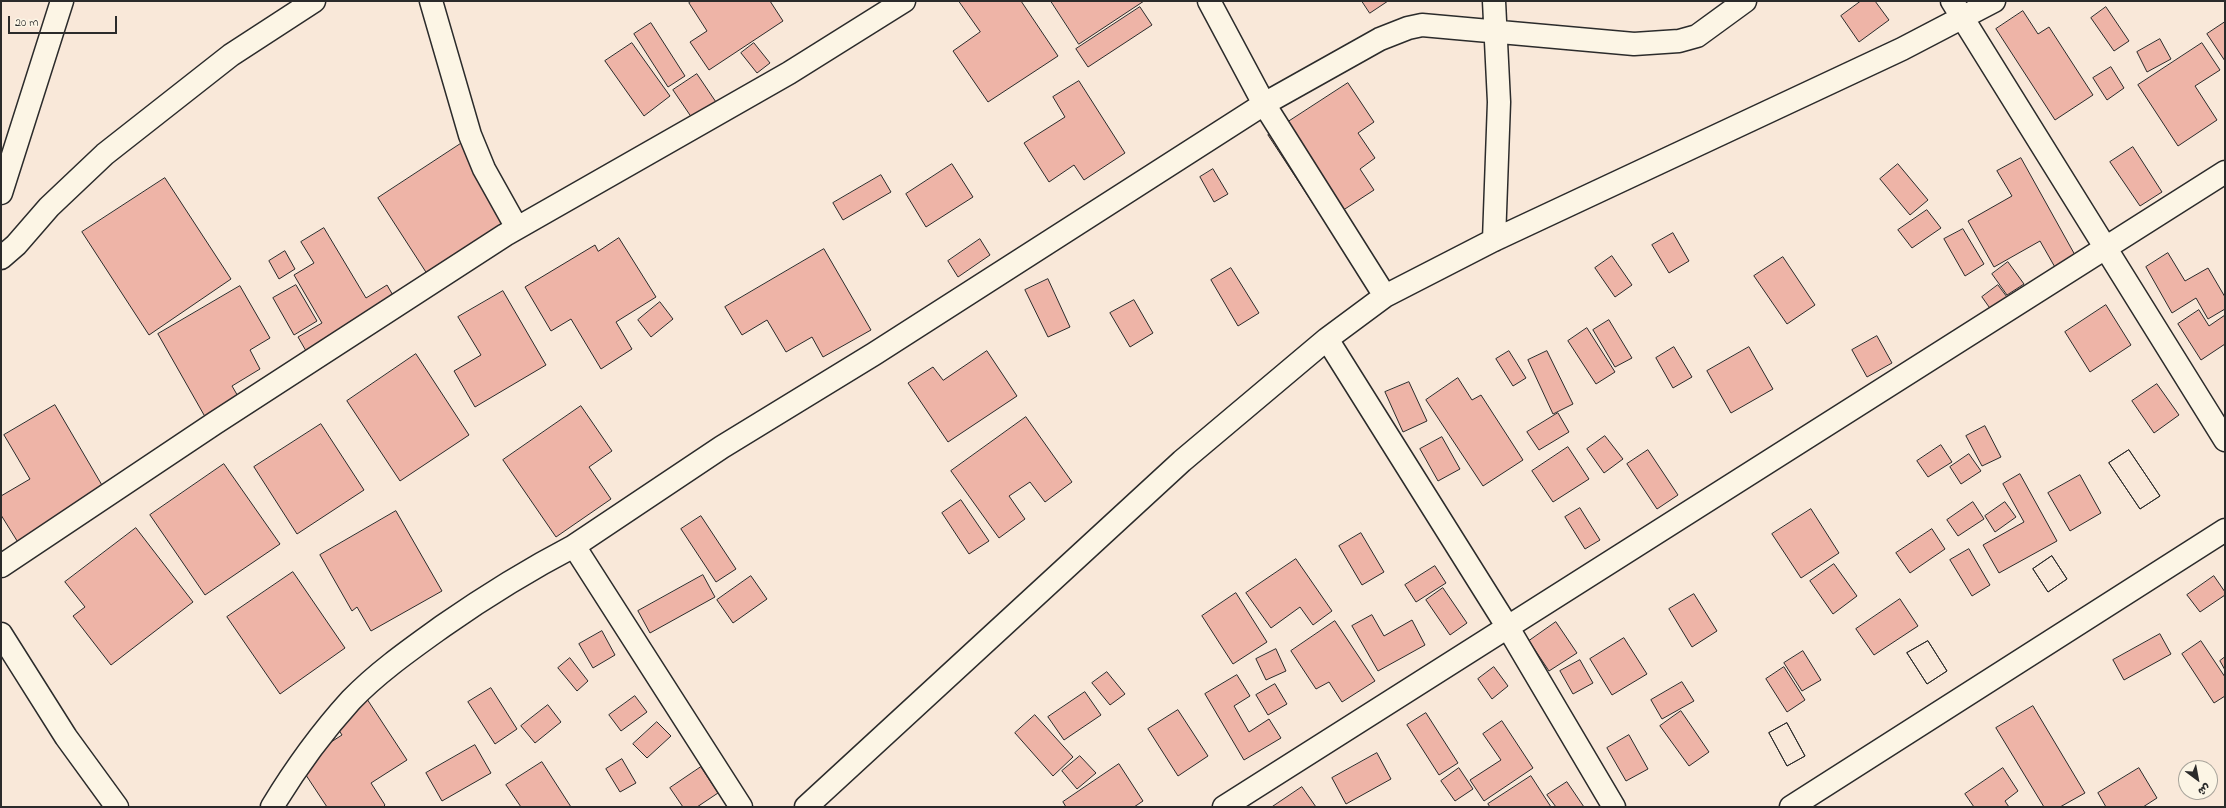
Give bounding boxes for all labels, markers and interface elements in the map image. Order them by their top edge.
scale bar [10,8,119,34]
text: 20 m [15,14,38,32]
north arrow [2178,760,2218,800]
text: ش [2194,779,2213,799]

